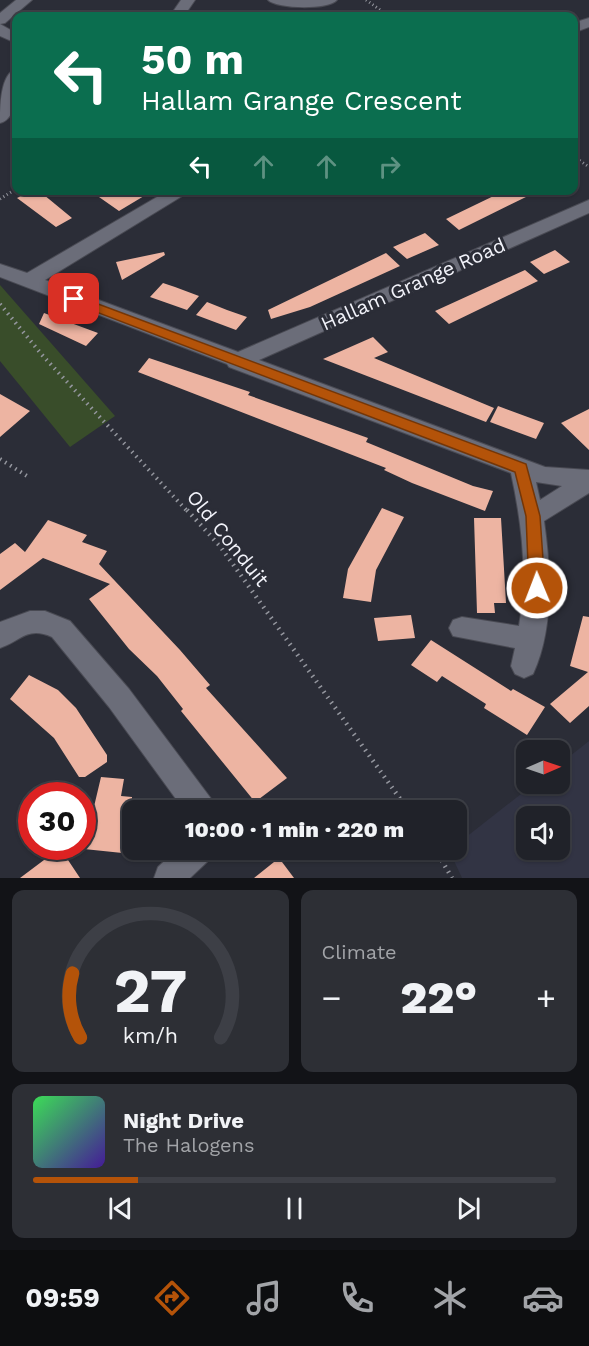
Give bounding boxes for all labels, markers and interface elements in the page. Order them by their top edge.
text: 50 m [141,35,244,84]
icon: left [42,36,120,114]
text: Hallam Grange Crescent [141,85,461,117]
icon: left [184,150,217,183]
icon: ahead [247,150,280,183]
icon: ahead [310,150,343,183]
icon: right [373,150,406,183]
street label: Hallam Grange Road [317,233,509,335]
pin [48,273,99,324]
icon: arrive [57,282,90,315]
street label: Old Conduit [182,485,275,592]
position arrow [505,556,569,620]
north arrow [516,740,570,794]
map controls [516,740,570,860]
speed limit sign: 30 [18,782,96,860]
button: sound [516,806,570,860]
text: 10:00 · 1 min · 220 m [185,817,404,842]
text: Climate [322,940,397,964]
text: 27 [113,954,187,1027]
text: 22° [400,971,477,1024]
text: − [322,978,341,1017]
text: + [536,978,556,1017]
text: km/h [123,1023,178,1048]
text: Night Drive [123,1108,244,1133]
text: The Halogens [123,1133,255,1157]
icon: previous [104,1192,137,1225]
icon: pause [278,1192,311,1225]
icon: next [452,1192,485,1225]
icon: directions [151,1277,193,1319]
icon: music [243,1277,285,1319]
icon: phone [336,1277,378,1319]
icon: climate [429,1277,471,1319]
icon: car [522,1277,564,1319]
text: 09:59 [25,1282,100,1314]

